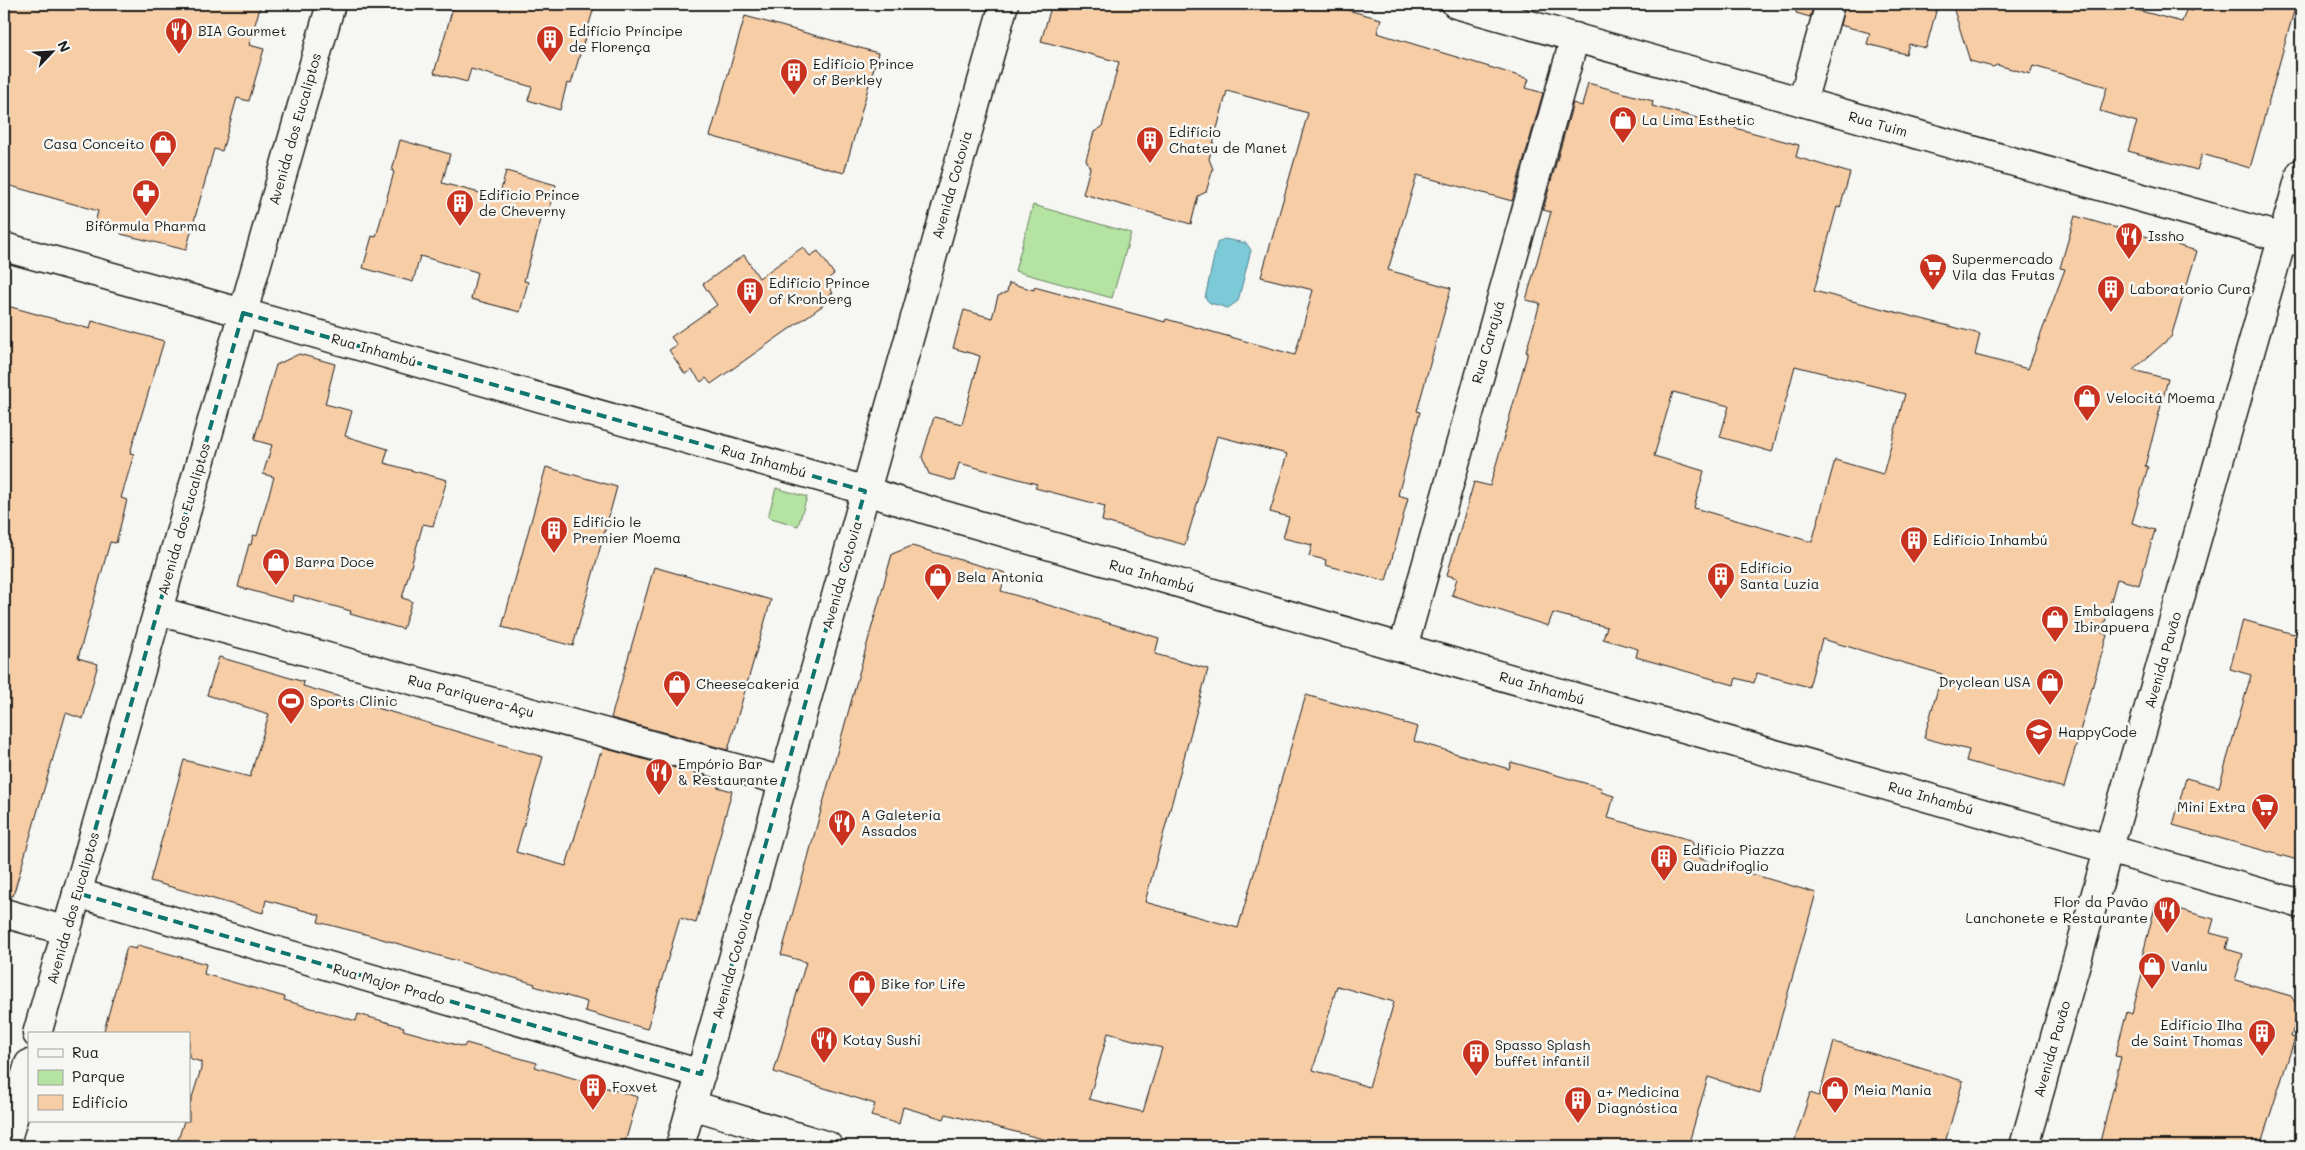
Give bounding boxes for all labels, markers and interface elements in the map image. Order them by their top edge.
restaurant icon: BIA Gourmet [164,16,194,55]
place label: BIA Gourmet [198,21,286,40]
place label: Edifício Príncipe de Florença [569,21,683,56]
building icon: Edifício Príncipe de Florença [535,24,565,63]
north arrow [28,28,78,78]
text: N [53,37,75,55]
street label: Avenida dos Eucaliptos [264,51,325,207]
place label: Edifício Prince of Berkley [813,54,914,89]
building icon: Edifício Prince of Berkley [779,57,809,96]
shop icon: La Lima Esthetic [1608,105,1638,144]
street label: Rua Tuim [1846,106,1910,141]
place label: La Lima Esthetic [1642,110,1755,129]
place label: Edifício Chateu de Manet [1169,122,1287,157]
building icon: Edifício Chateu de Manet [1135,125,1165,164]
shop icon: Casa Conceito [148,129,178,168]
street label: Avenida Cotovia [927,129,976,241]
place label: Casa Conceito [44,134,144,153]
pharmacy icon: Bifórmula Pharma [131,178,161,217]
place label: Edificio Prince de Cheverny [479,185,580,220]
building icon: Edificio Prince de Cheverny [445,188,475,227]
place label: Bifórmula Pharma [86,216,206,235]
restaurant icon: Issho [2114,221,2144,260]
place label: Issho [2148,226,2184,245]
place label: Supermercado Vila das Frutas [1952,249,2055,284]
supermarket icon: Supermercado Vila das Frutas [1918,252,1948,291]
place label: Edifício Prince of Kronberg [769,273,870,308]
building icon: Laboratorio Cura [2096,274,2126,313]
building icon: Edifício Prince of Kronberg [735,276,765,315]
place label: Laboratorio Cura [2130,279,2251,298]
street label: Rua Carajuá [1467,298,1508,386]
street label: Rua Inhambú [329,328,419,371]
shop icon: Velocitá Moema [2072,383,2102,422]
place label: Velocitá Moema [2106,388,2215,407]
street label: Rua Inhambú [719,439,809,482]
street label: Avenida dos Eucaliptos [153,441,214,597]
place label: Edifício le Premier Moema [573,512,681,547]
building icon: Edifício le Premier Moema [539,515,569,554]
street label: Avenida Cotovia [817,519,866,631]
building icon: Edifício Inhambú [1899,525,1929,564]
place label: Edifício Inhambú [1933,530,2048,549]
shop icon: Barra Doce [261,547,291,586]
place label: Barra Doce [295,552,375,571]
street label: Rua Inhambú [1107,554,1197,597]
place label: Edifício Santa Luzia [1740,558,1820,593]
building icon: Edifício Santa Luzia [1706,561,1736,600]
shop icon: Bela Antonia [923,562,953,601]
place label: Bela Antonia [957,567,1044,586]
place label: Embalagens Ibirapuera [2074,601,2154,636]
shop icon: Embalagens Ibirapuera [2040,604,2070,643]
street label: Avenida Pavão [2140,609,2185,710]
street label: Rua Inhambú [1497,666,1587,709]
shop icon: Dryclean USA [2035,667,2065,706]
street label: Rua Pariquera-Açu [406,669,537,722]
shop icon: Cheesecakeria [662,669,692,708]
place label: Dryclean USA [1939,672,2031,691]
place label: Cheesecakeria [696,674,800,693]
sports icon: Sports Clinic [276,686,306,725]
place label: Sports Clinic [310,691,397,710]
school or university icon: HappyCode [2024,717,2054,756]
place label: HappyCode [2058,722,2137,741]
place label: Empório Bar & Restaurante [678,754,778,789]
restaurant icon: Empório Bar & Restaurante [644,757,674,796]
street label: Rua Inhambú [1886,776,1976,819]
supermarket icon: Mini Extra [2250,792,2280,831]
place label: Mini Extra [2177,797,2246,816]
place label: A Galeteria Assados [861,805,941,840]
restaurant icon: A Galeteria Assados [827,808,857,847]
street label: Avenida dos Eucaliptos [42,830,103,986]
place label: Edificio Piazza Quadrifoglio [1683,840,1785,875]
building icon: Edificio Piazza Quadrifoglio [1649,843,1679,882]
place label: Flor da Pavão Lanchonete e Restaurante [1966,892,2148,927]
restaurant icon: Flor da Pavão Lanchonete e Restaurante [2152,895,2182,934]
street label: Avenida Cotovia [707,909,756,1021]
shop icon: Vanlu [2137,951,2167,990]
place label: Vanlu [2171,956,2208,975]
street label: Rua Major Prado [331,958,447,1009]
shop icon: Bike for Life [847,969,877,1008]
place label: Bike for Life [881,974,966,993]
street label: Avenida Pavão [2029,998,2074,1099]
place label: Edificio Ilha de Saint Thomas [2131,1015,2243,1050]
building icon: Edificio Ilha de Saint Thomas [2247,1018,2277,1057]
restaurant icon: Kotay Sushi [809,1025,839,1064]
place label: Kotay Sushi [843,1030,921,1049]
legend [28,1032,190,1122]
place label: Spasso Splash buffet infantil [1495,1035,1590,1070]
building icon: Spasso Splash buffet infantil [1461,1038,1491,1077]
text: Rua [72,1042,99,1062]
text: Parque [72,1066,125,1086]
building icon: Foxvet [578,1072,608,1111]
shop icon: Meia Mania [1820,1075,1850,1114]
place label: Foxvet [612,1077,658,1096]
place label: Meia Mania [1854,1080,1932,1099]
place label: a+ Medicina Diagnóstica [1597,1082,1680,1117]
building icon: a+ Medicina Diagnóstica [1563,1085,1593,1124]
text: Edifício [72,1092,128,1112]

